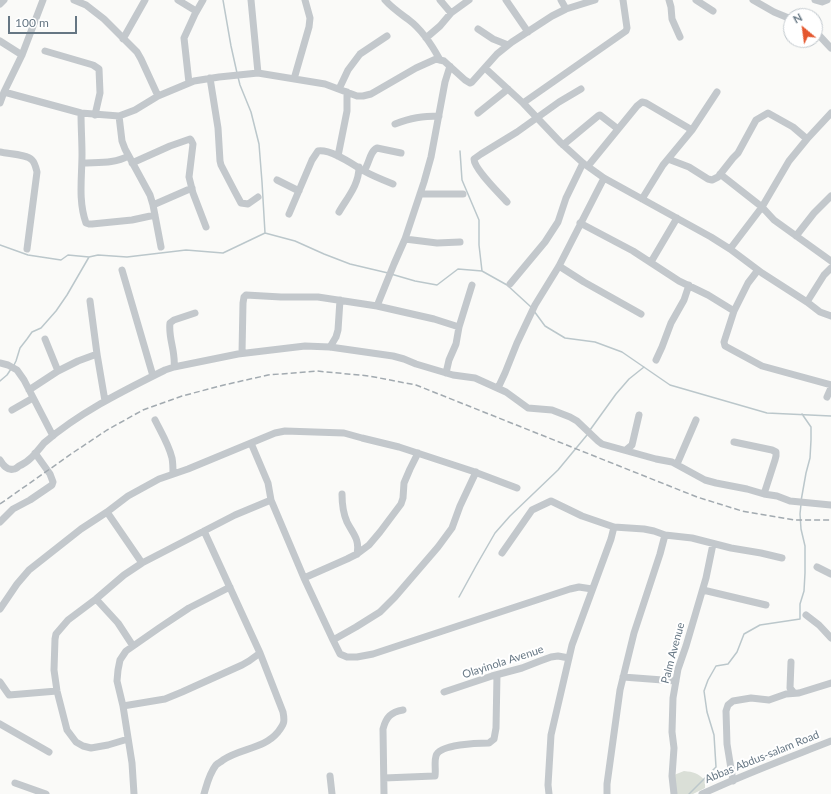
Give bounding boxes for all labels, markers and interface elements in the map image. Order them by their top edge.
scale bar [10,8,79,34]
north arrow [783,8,823,48]
text: N [791,10,804,26]
text: 100 m [15,15,49,30]
street label: Palm Avenue [659,621,687,685]
street label: Olayinola Avenue [461,643,545,681]
street label: Abbas Abdus-salam Road [703,728,821,786]

